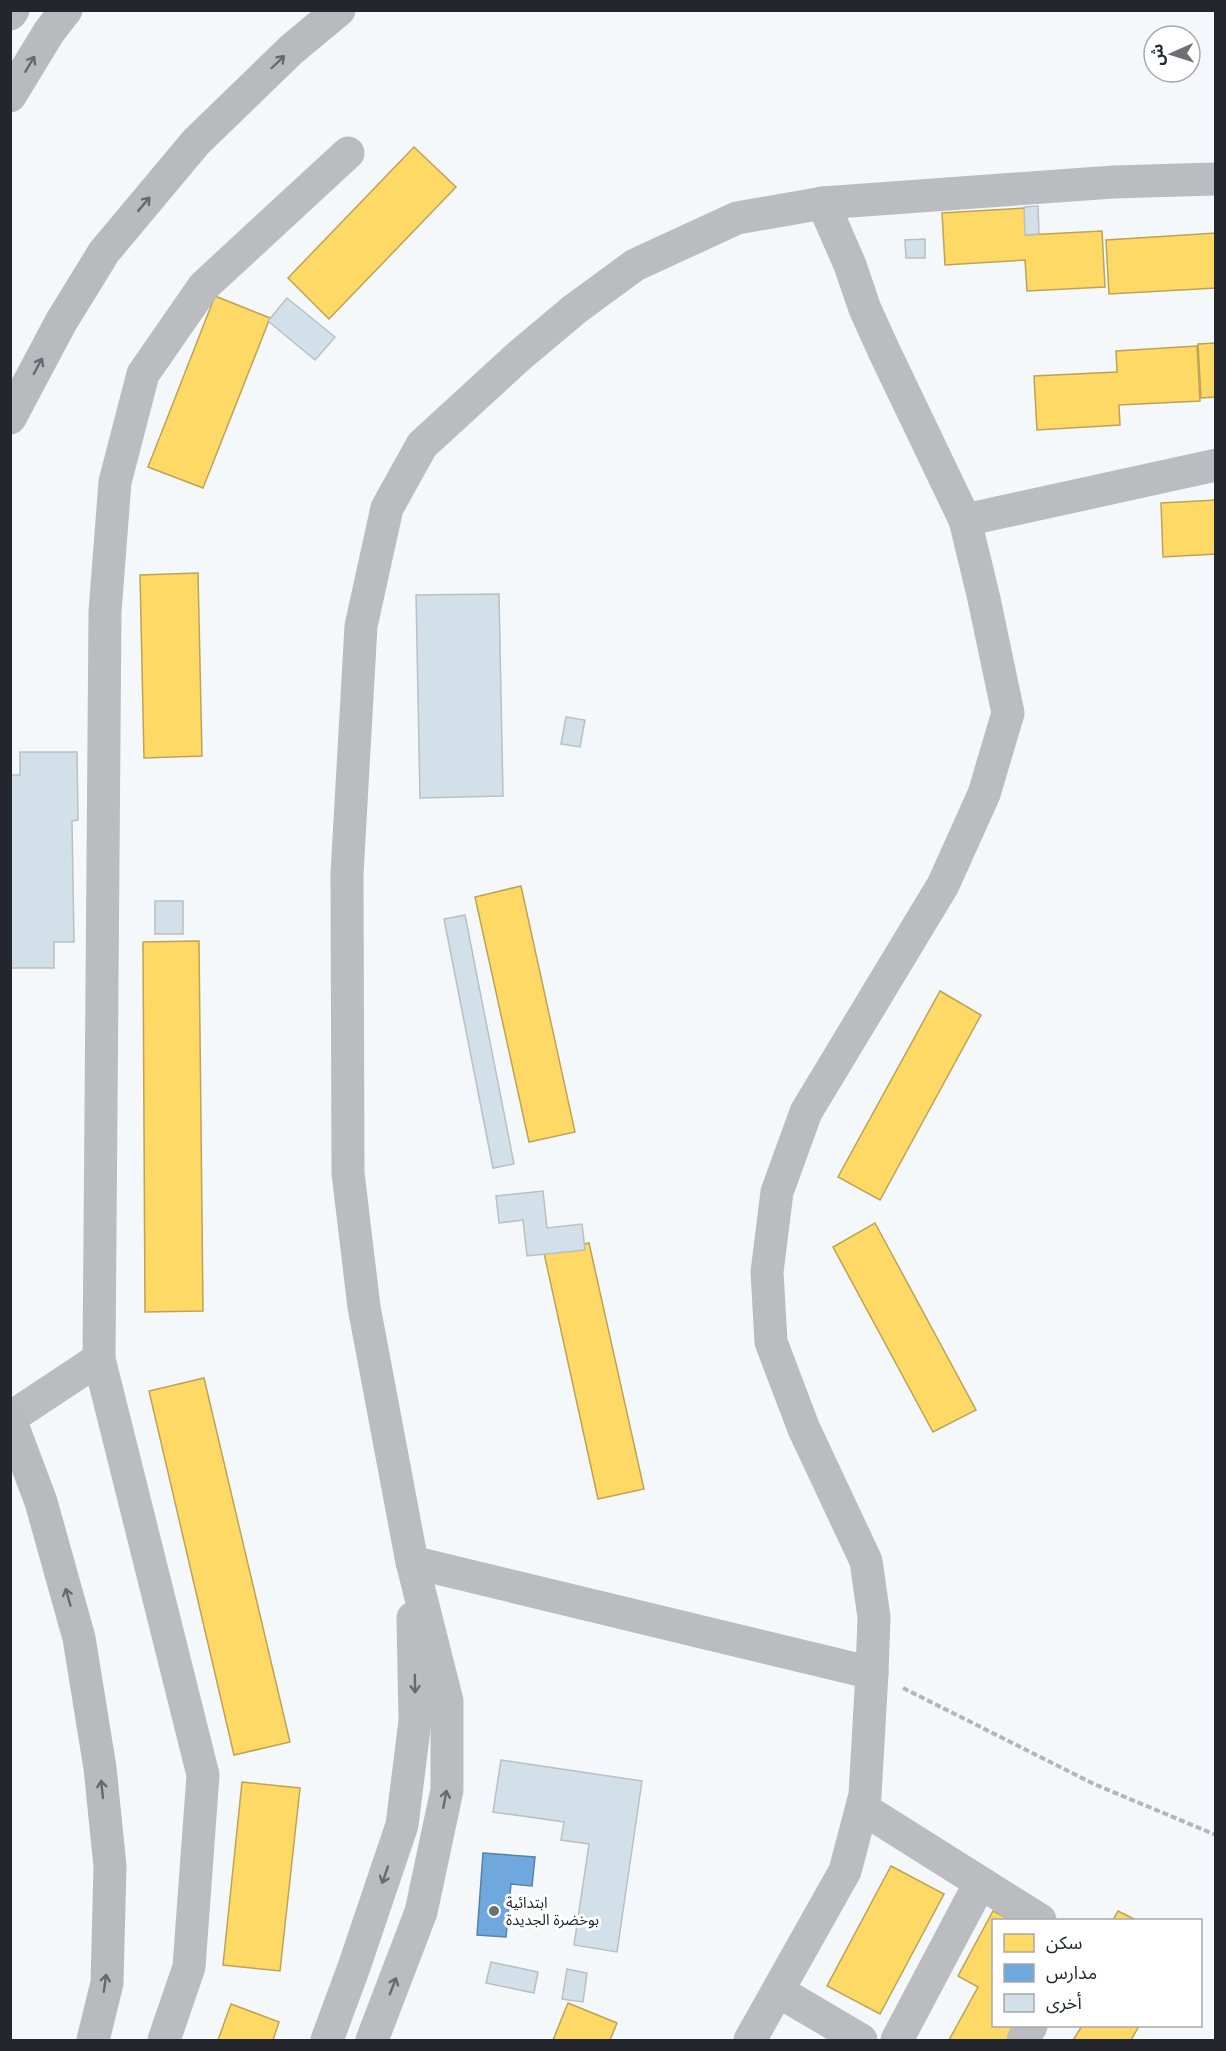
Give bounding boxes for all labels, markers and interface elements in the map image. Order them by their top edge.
north arrow [1142,24,1202,84]
text: ش [1147,43,1168,66]
one-way arrow [271,55,286,70]
one-way arrow [24,56,36,73]
one-way arrow [138,196,151,212]
one-way arrow [32,357,44,375]
one-way arrow [62,1588,73,1607]
one-way arrow [409,1673,420,1693]
one-way arrow [96,1780,107,1799]
one-way arrow [440,1789,451,1809]
one-way arrow [379,1865,390,1884]
place label: ابتدائية بوخضرة الجديدة [506,1893,599,1929]
marker: ابتدائية بوخضرة الجديدة [487,1904,501,1918]
legend [992,1919,1202,2027]
text: سكن [1046,1932,1082,1954]
text: مدارس [1046,1962,1097,1984]
one-way arrow [100,1974,111,1994]
one-way arrow [388,1977,399,1996]
text: أخرى [1046,1992,1082,2014]

